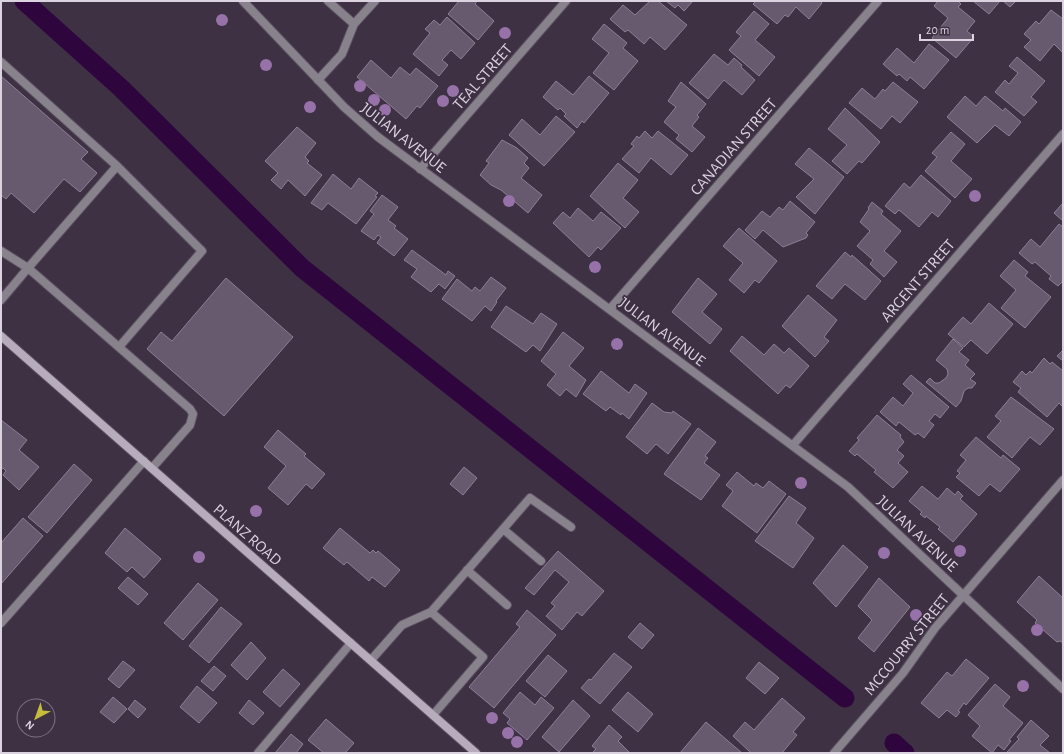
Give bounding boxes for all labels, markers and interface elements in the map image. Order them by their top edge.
scale bar [920,16,973,42]
text: 20 m [926,24,949,36]
street label: TEAL STREET [450,41,516,113]
street label: CANADIAN STREET [688,95,780,198]
street label: JULIAN AVENUE [358,100,449,176]
street label: ARGENT STREET [878,236,958,325]
street label: JULIAN AVENUE [616,294,709,369]
street label: JULIAN AVENUE [874,493,961,575]
street label: PLANZ ROAD [210,501,284,569]
street label: MCCOURRY STREET [861,591,952,698]
north arrow [16,698,56,738]
text: N [23,719,36,732]

